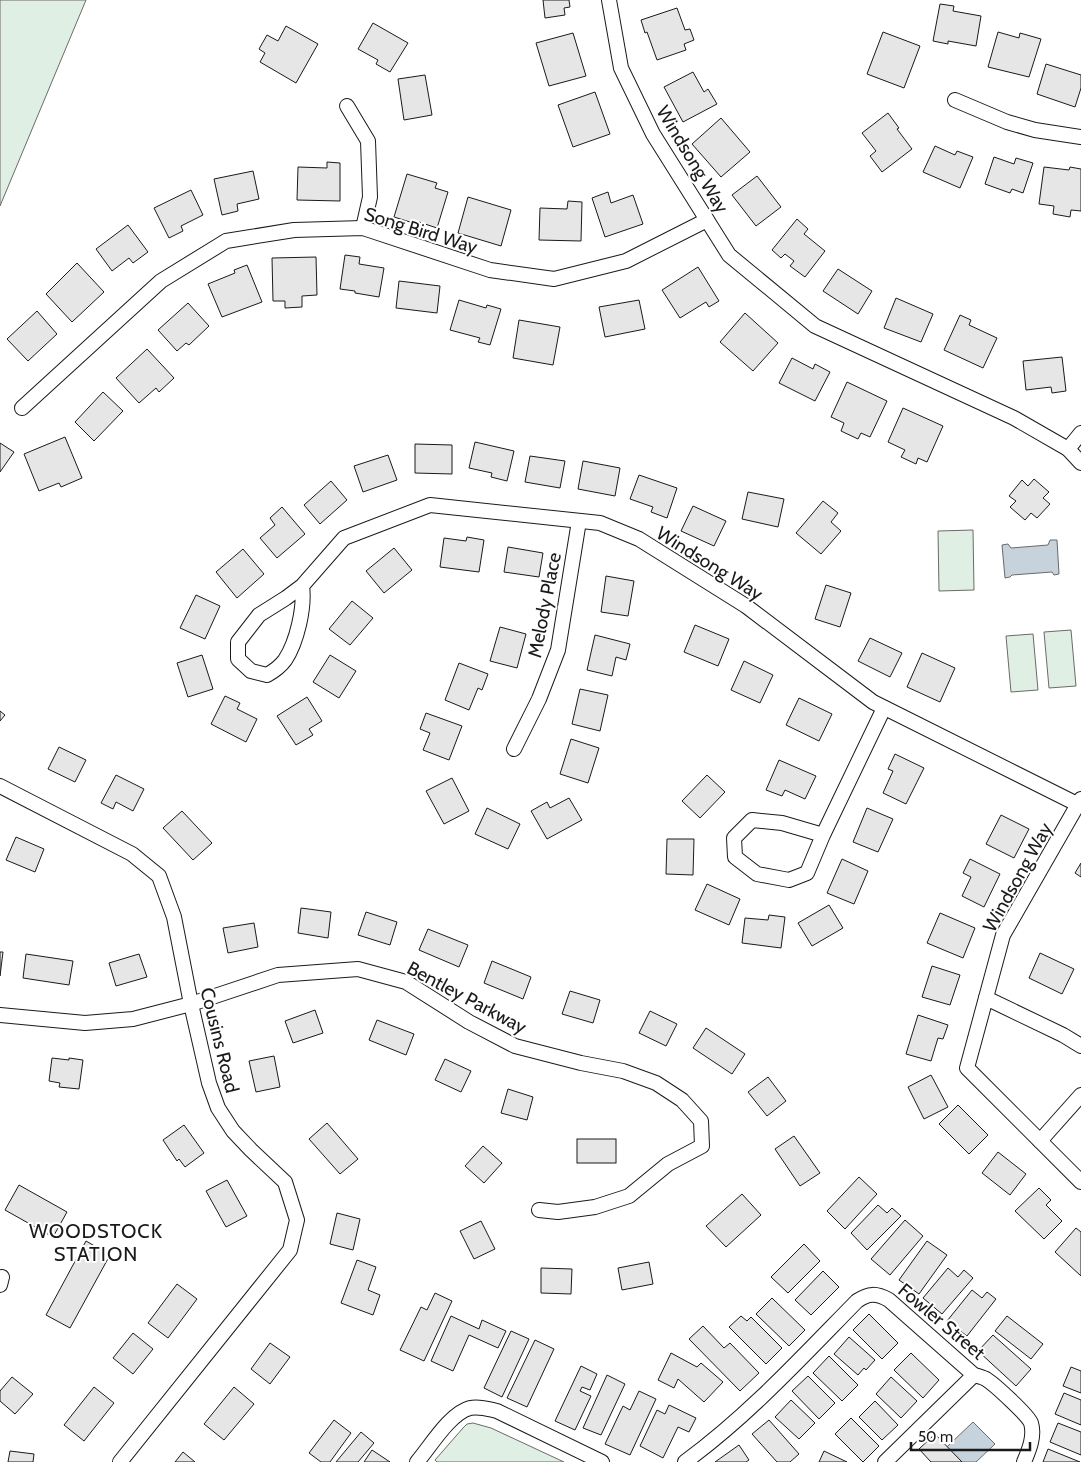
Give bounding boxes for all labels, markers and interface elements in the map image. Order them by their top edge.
street label: Windsong Way [651,101,734,218]
street label: Song Bird Way [361,202,481,259]
street label: Windsong Way [652,522,768,606]
street label: Melody Place [523,550,566,660]
street label: Windsong Way [978,818,1057,936]
street label: Bentley Parkway [403,956,531,1039]
street label: Cousins Road [195,985,244,1095]
district label: WOODSTOCK STATION [29,1219,163,1266]
street label: Fowler Street [894,1278,990,1365]
scale bar [911,1420,1030,1452]
text: 50 m [918,1428,953,1446]

